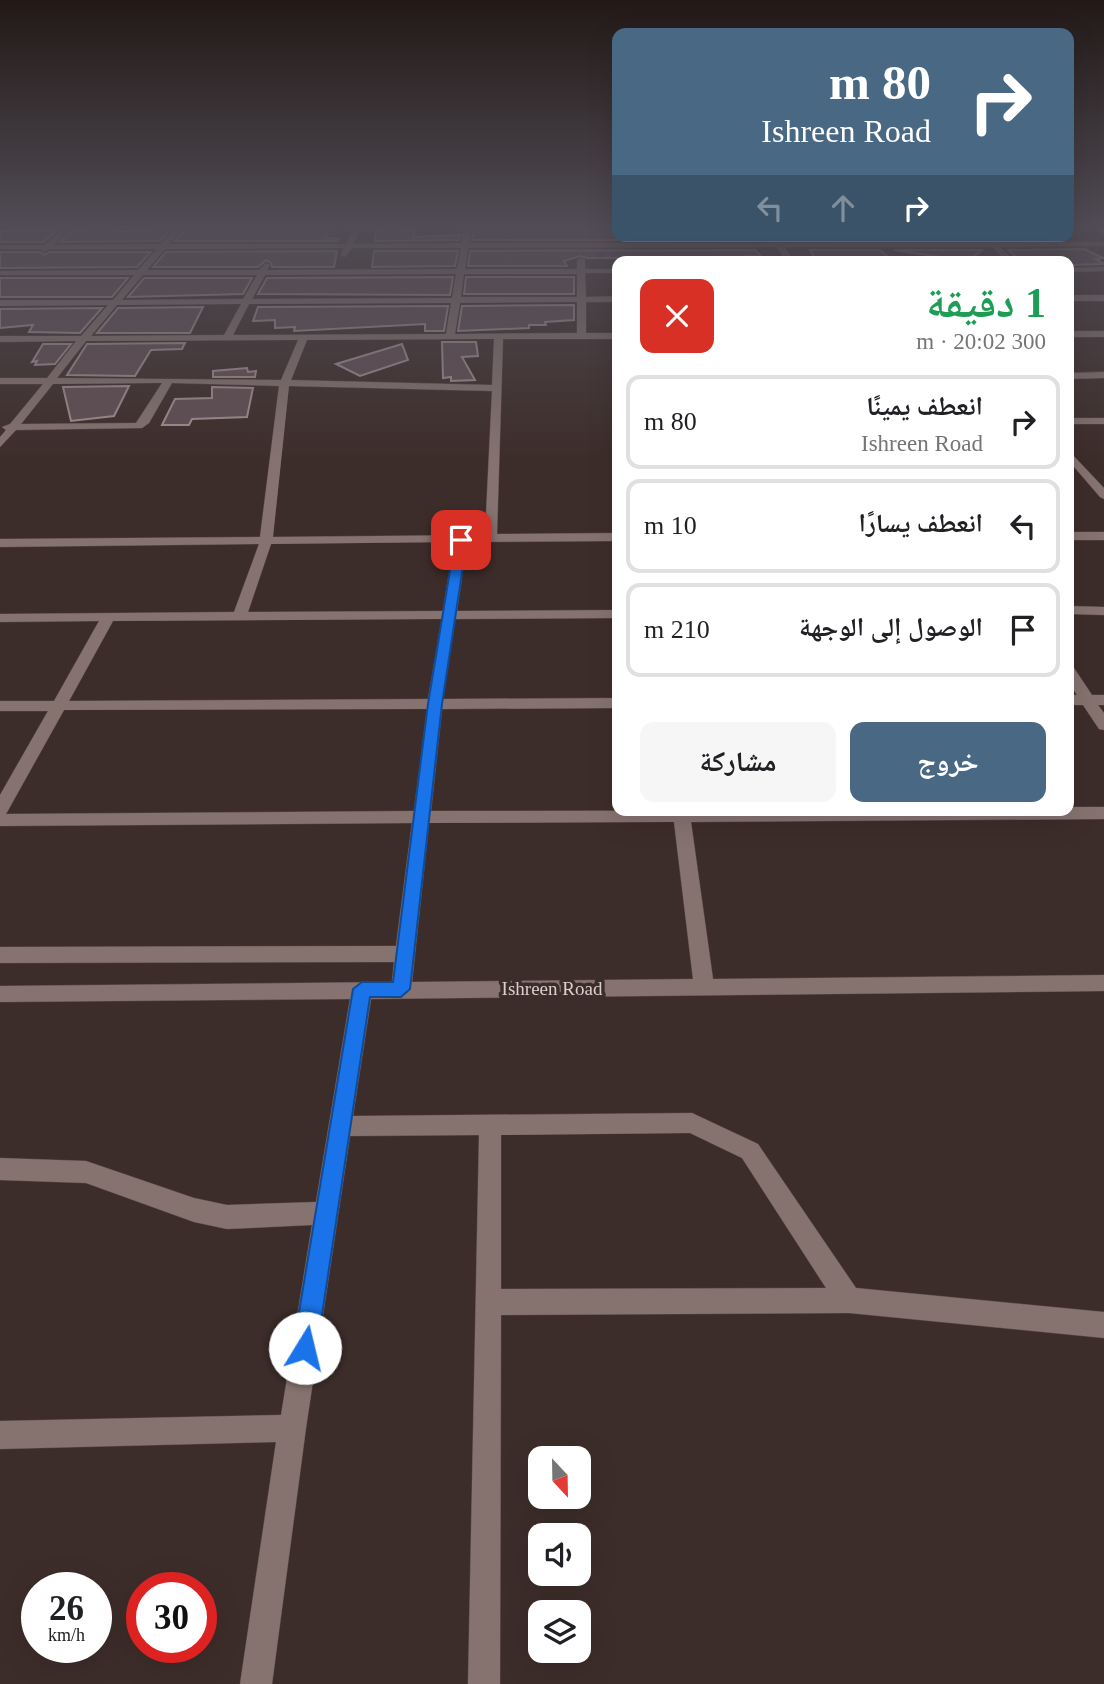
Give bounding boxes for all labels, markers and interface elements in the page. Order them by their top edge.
text: 80 m [829,55,931,110]
icon: right [955,56,1046,147]
text: Ishreen Road [761,113,931,149]
icon: left [751,189,789,227]
icon: ahead [824,189,862,227]
icon: right [897,189,935,227]
button: close [640,279,714,353]
text: 1 دقيقة [926,280,1046,326]
text: 300 m · 20:02 [916,329,1046,354]
text: انعطف يمينًا [866,392,983,421]
icon: right [1004,403,1042,441]
text: 80 m [644,407,697,436]
text: Ishreen Road [861,431,983,456]
icon: left [1004,507,1042,545]
text: انعطف يسارًا [859,509,983,538]
pin [431,510,491,570]
text: 10 m [644,511,697,540]
icon: arrive [442,521,480,559]
icon: arrive [1004,611,1042,649]
text: الوصول إلى الوجهة [799,613,983,642]
text: 210 m [644,615,710,644]
button: مشاركة [640,722,836,802]
button: خروج [850,722,1046,802]
street label: Ishreen Road [502,978,603,999]
position arrow [268,1311,342,1385]
north arrow [528,1446,592,1508]
map controls [528,1446,591,1663]
button: sound [528,1523,591,1586]
speed limit sign: 30 [126,1572,217,1663]
text: 26 [49,1589,84,1628]
button: layers [528,1600,591,1663]
text: km/h [48,1625,85,1645]

